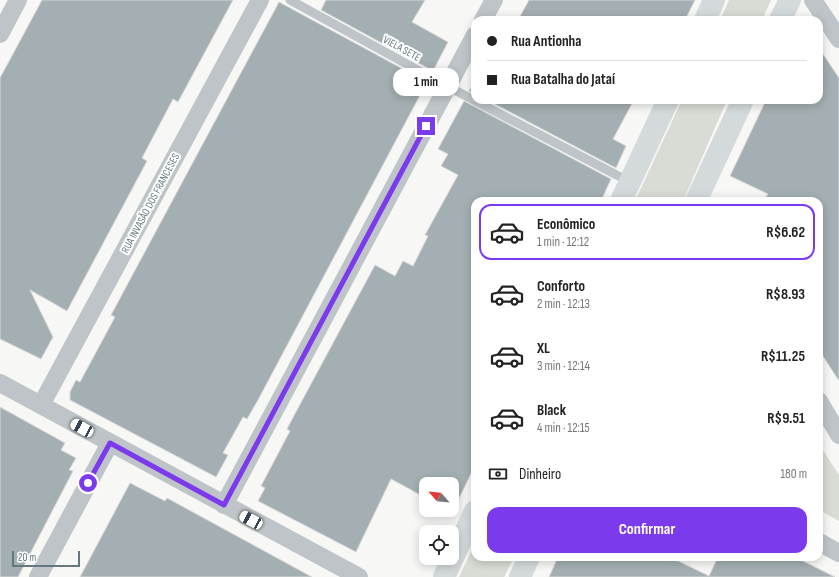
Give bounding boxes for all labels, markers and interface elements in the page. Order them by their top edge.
text: Rua Antionha [511,32,581,51]
street label: VIELA SETE [381,33,423,64]
callout: 1 min [393,68,459,96]
text: Rua Batalha do Jataí [511,70,615,89]
text: 1 min [414,74,438,90]
route end [417,117,435,135]
street label: RUA INVASÃO DOS FRANCESES [118,150,182,255]
icon: car [489,214,525,250]
text: Econômico [537,215,595,234]
text: R$6.62 [766,223,805,242]
text: 1 min · 12:12 [537,234,589,250]
icon: car [489,276,525,312]
text: Conforto [537,277,585,296]
text: R$8.93 [766,285,805,304]
text: 2 min · 12:13 [537,296,590,312]
icon: car [489,338,525,374]
text: XL [537,339,550,358]
text: R$11.25 [761,347,805,366]
text: 3 min · 12:14 [537,358,590,374]
icon: car [489,400,525,436]
text: Black [537,401,566,420]
text: R$9.51 [767,409,805,428]
car [69,417,95,439]
text: 4 min · 12:15 [537,420,590,436]
icon: cash [487,463,509,485]
text: Dinheiro [519,465,561,484]
text: 180 m [781,466,807,482]
route start [79,474,97,492]
north arrow [419,477,459,517]
map controls [419,477,459,565]
button: Confirmar [487,507,807,553]
car [238,509,264,531]
button: locate [419,525,459,565]
scale bar [12,549,80,568]
text: 20 m [18,551,36,564]

